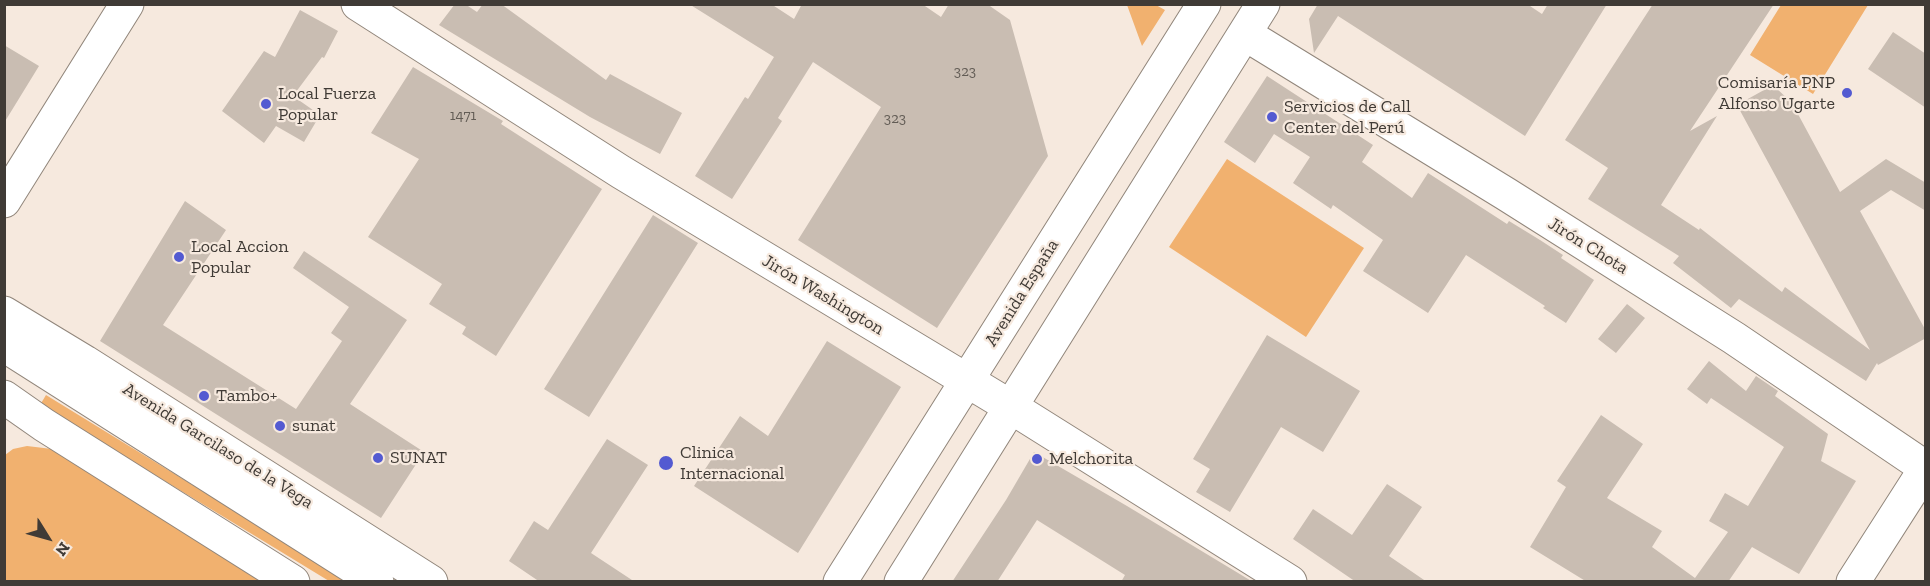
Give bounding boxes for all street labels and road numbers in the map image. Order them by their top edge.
street label: Jirón Chota [1544,213,1632,279]
street label: Avenida España [980,235,1064,351]
street label: Jirón Washington [758,250,888,340]
street label: Avenida Garcilaso de la Vega [119,378,317,514]

